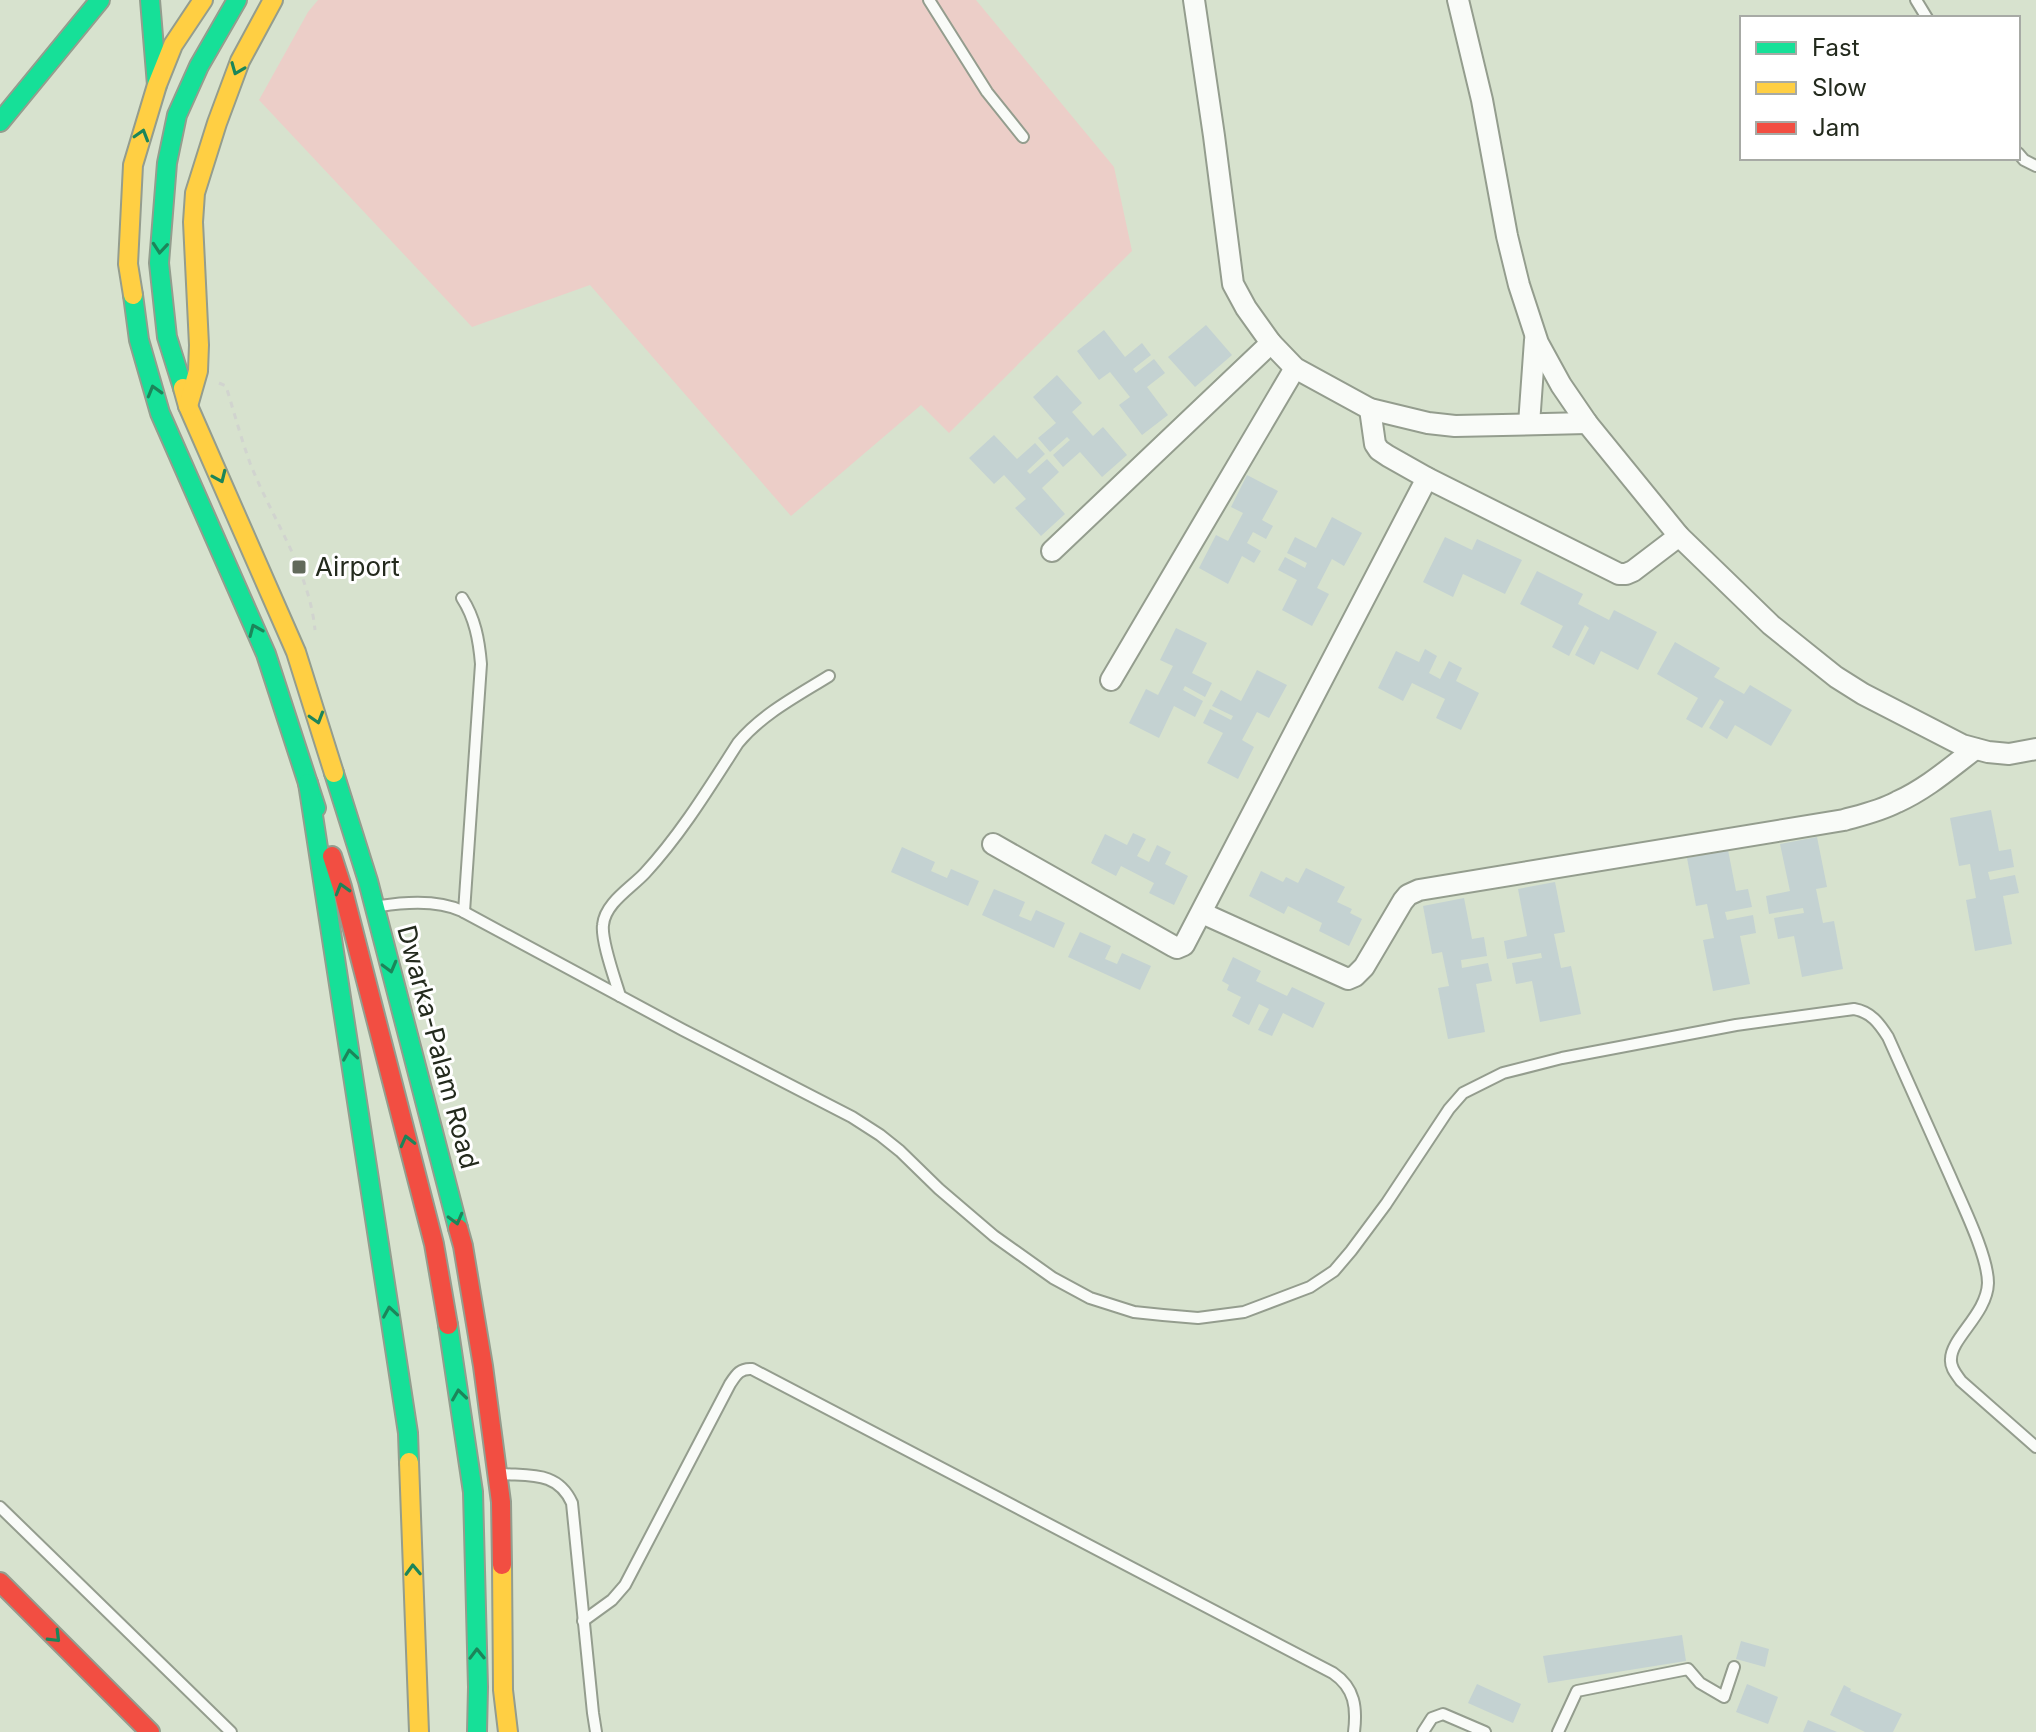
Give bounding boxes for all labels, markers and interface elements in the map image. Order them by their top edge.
legend [1740,16,2020,160]
text: Fast [1812,33,1860,62]
one-way arrow [230,61,247,75]
text: Slow [1812,73,1867,102]
text: Jam [1812,113,1860,142]
one-way arrow [133,129,149,142]
one-way arrow [152,242,169,255]
one-way arrow [146,384,163,398]
one-way arrow [210,469,226,483]
place label: Airport [315,551,400,582]
marker: Airport [290,558,308,576]
one-way arrow [249,624,265,638]
one-way arrow [308,711,324,724]
one-way arrow [335,882,351,896]
street label: Dwarka-Palam Road [391,922,486,1172]
one-way arrow [381,960,398,974]
one-way arrow [342,1048,359,1061]
one-way arrow [400,1134,417,1148]
one-way arrow [447,1212,463,1225]
one-way arrow [382,1305,399,1318]
one-way arrow [451,1388,468,1402]
one-way arrow [404,1563,422,1576]
one-way arrow [46,1628,60,1642]
one-way arrow [468,1647,486,1660]

